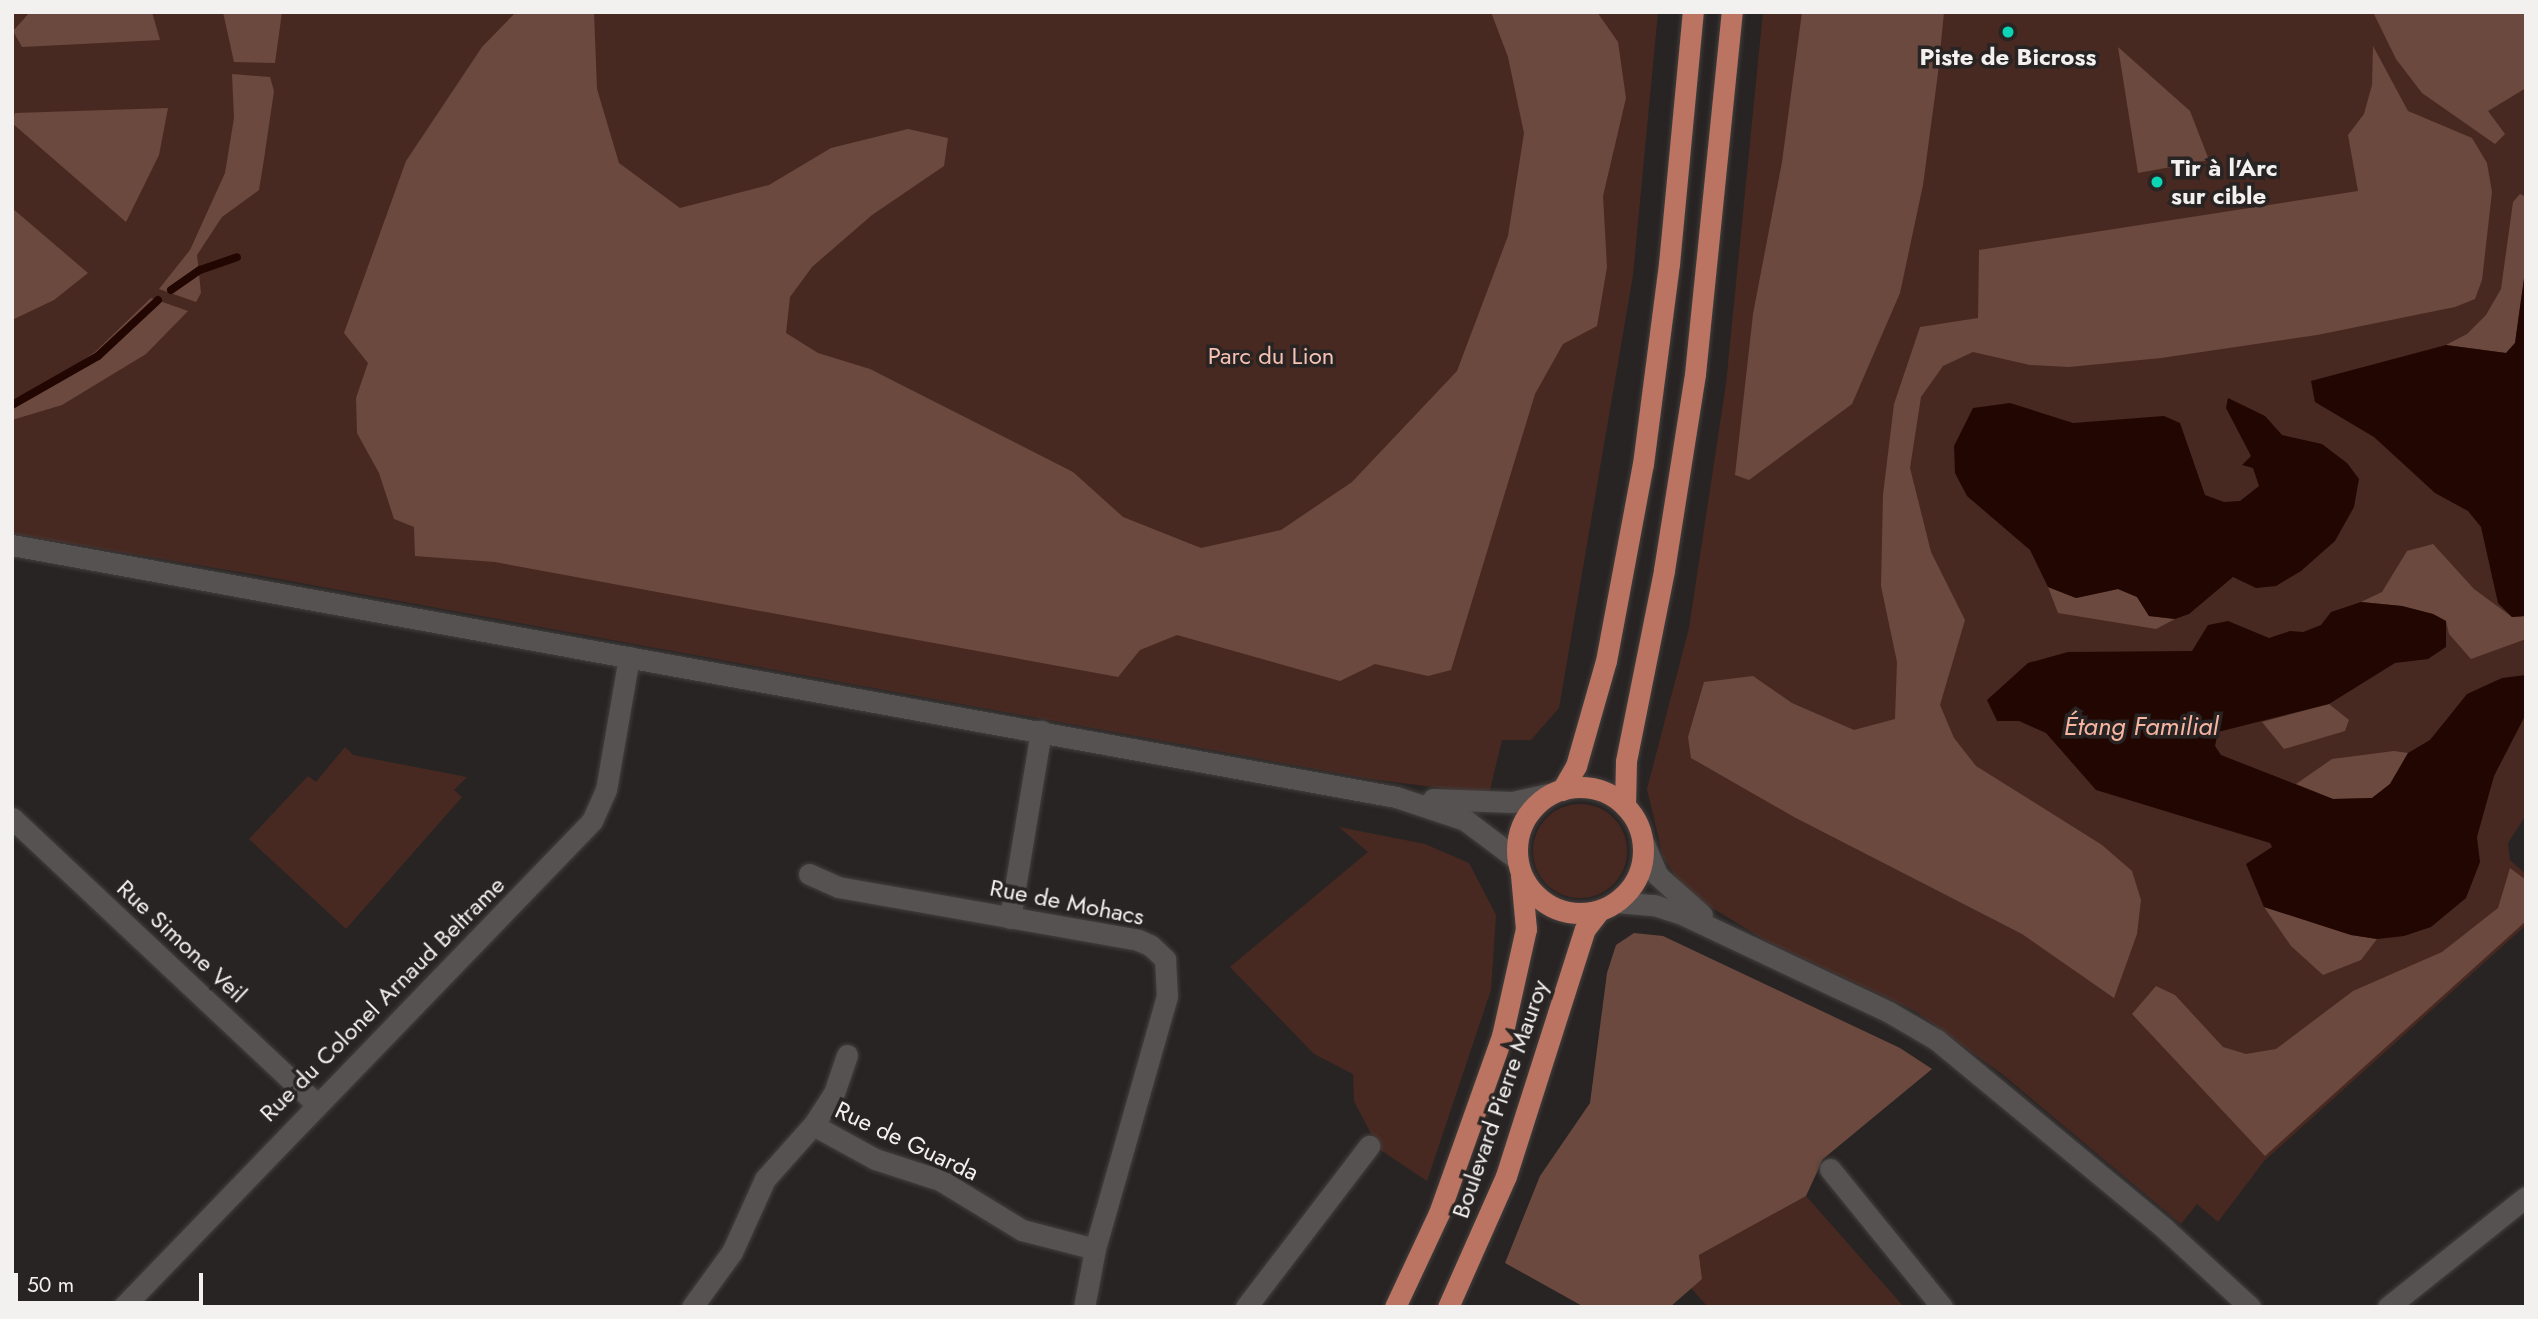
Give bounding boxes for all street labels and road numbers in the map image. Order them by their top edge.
street label: Rue du Colonel Arnaud Beltrame [254,871,510,1127]
street label: Rue de Mohacs [987,873,1147,931]
street label: Rue Simone Veil [111,874,253,1008]
street label: Boulevard Pierre Mauroy [1446,976,1554,1222]
street label: Rue de Guarda [831,1095,983,1187]

